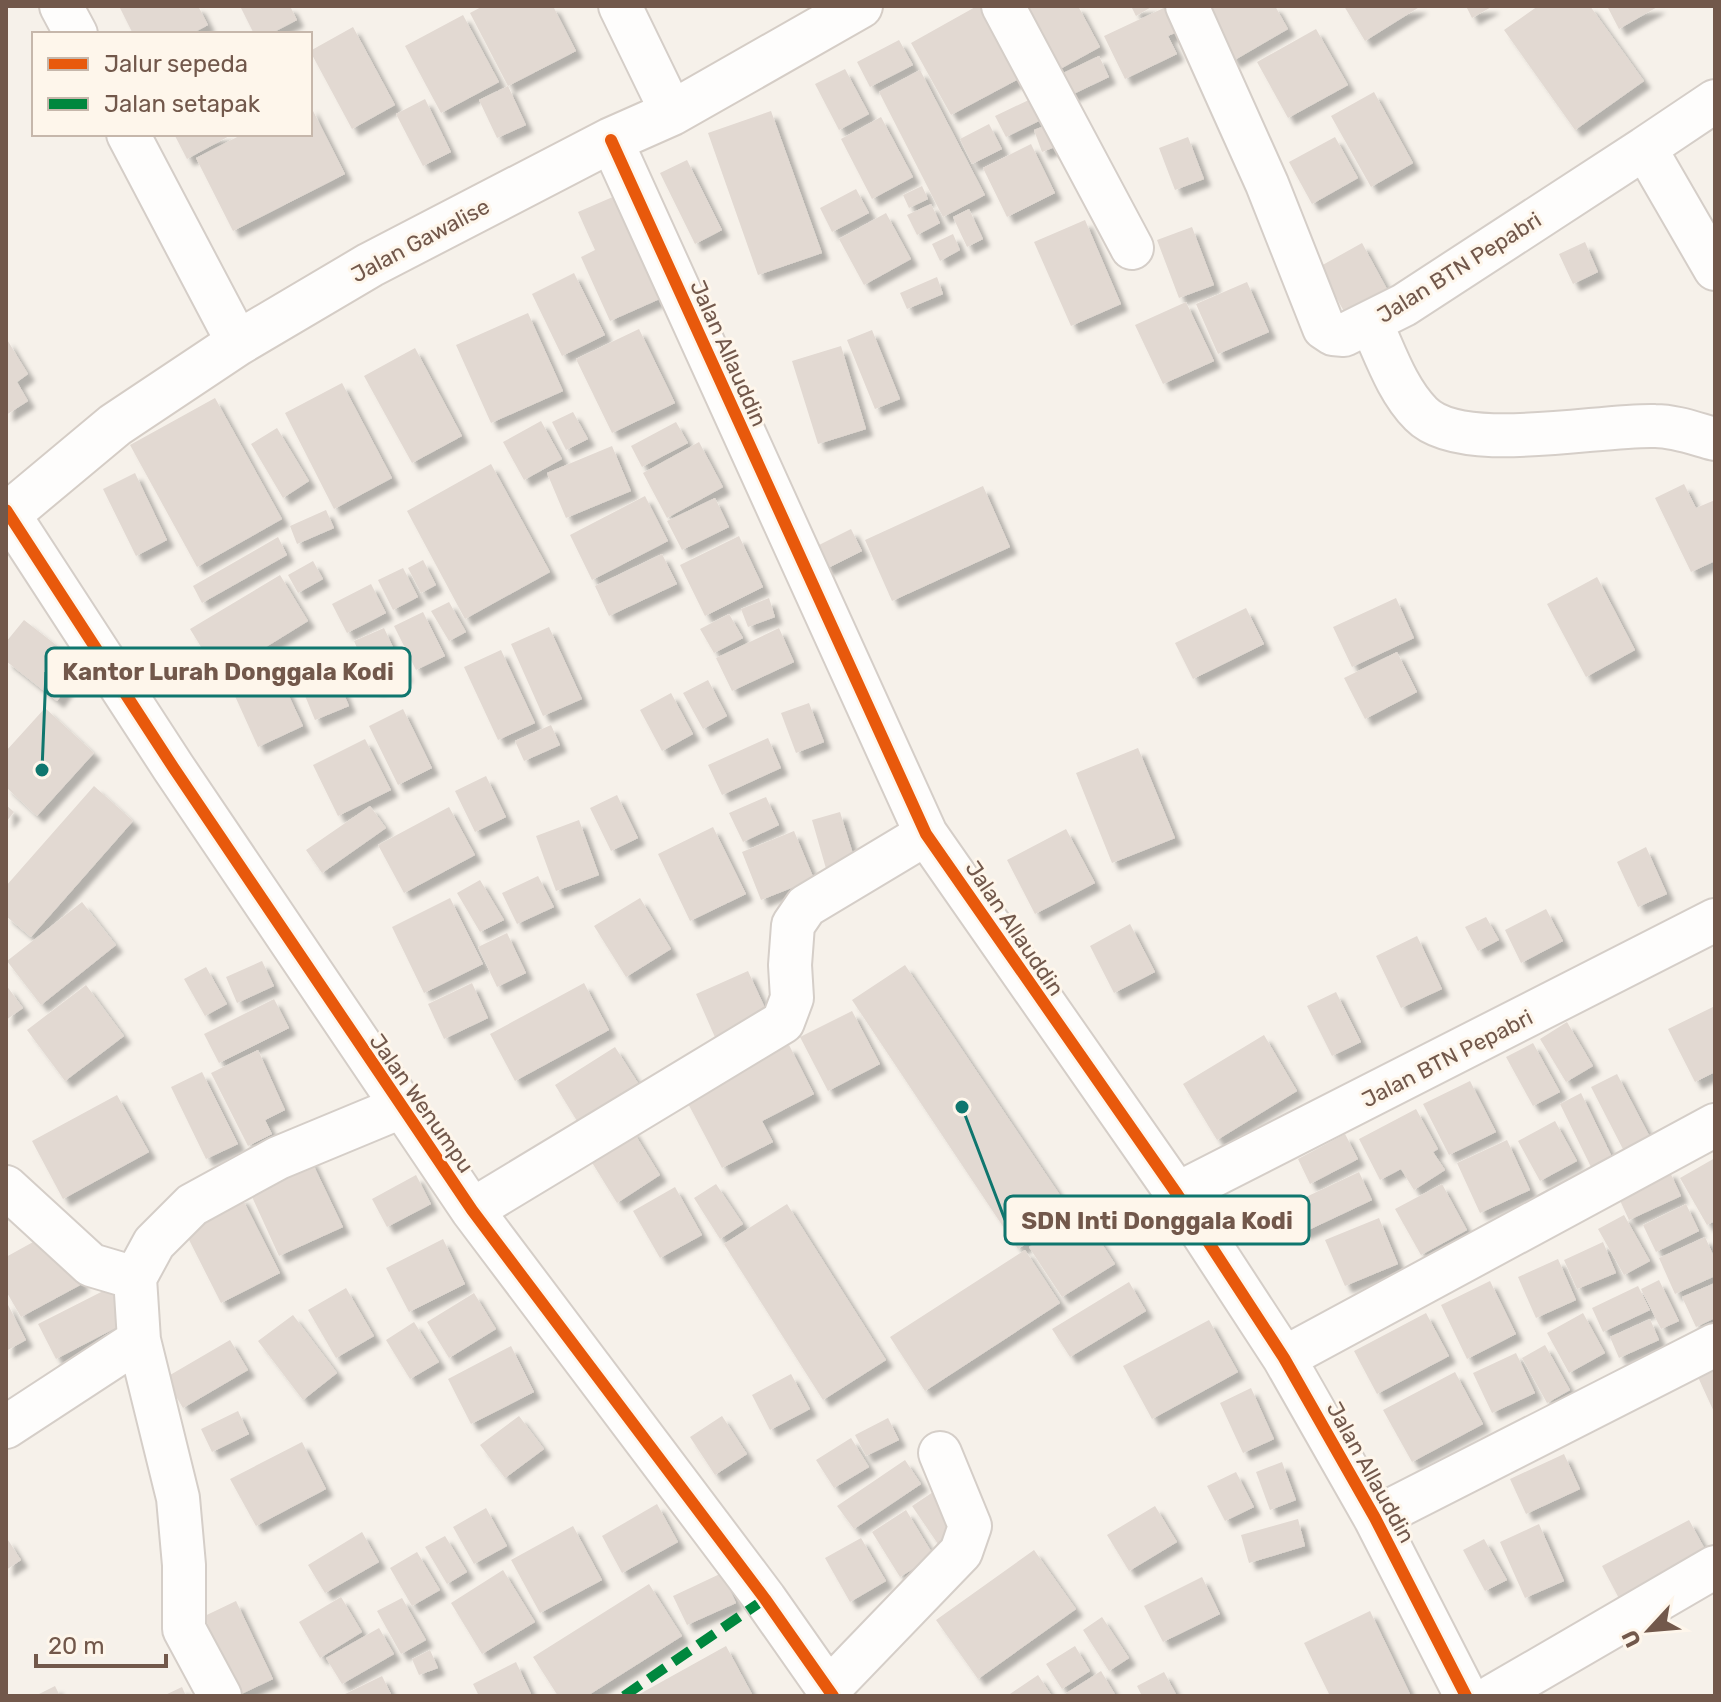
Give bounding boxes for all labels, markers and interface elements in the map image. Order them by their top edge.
legend [32,32,312,136]
text: Jalur sepeda [104,50,248,78]
text: Jalan setapak [104,90,261,118]
street label: Jalan Gawalise [346,193,494,288]
street label: Jalan BTN Pepabri [1372,206,1546,329]
street label: Jalan Allauddin [684,276,773,431]
callout: Kantor Lurah Donggala Kodi [46,648,410,696]
text: Kantor Lurah Donggala Kodi [62,658,394,686]
street label: Jalan Allauddin [959,856,1070,1001]
street label: Jalan BTN Pepabri [1357,1004,1537,1113]
street label: Jalan Wenumpu [364,1028,480,1178]
callout: SDN Inti Donggala Kodi [1005,1196,1309,1244]
text: SDN Inti Donggala Kodi [1021,1207,1293,1235]
street label: Jalan Allauddin [1321,1397,1420,1548]
north arrow [1609,1590,1689,1670]
scale bar [36,1618,166,1668]
text: U [1616,1625,1647,1652]
text: 20 m [48,1632,105,1660]

